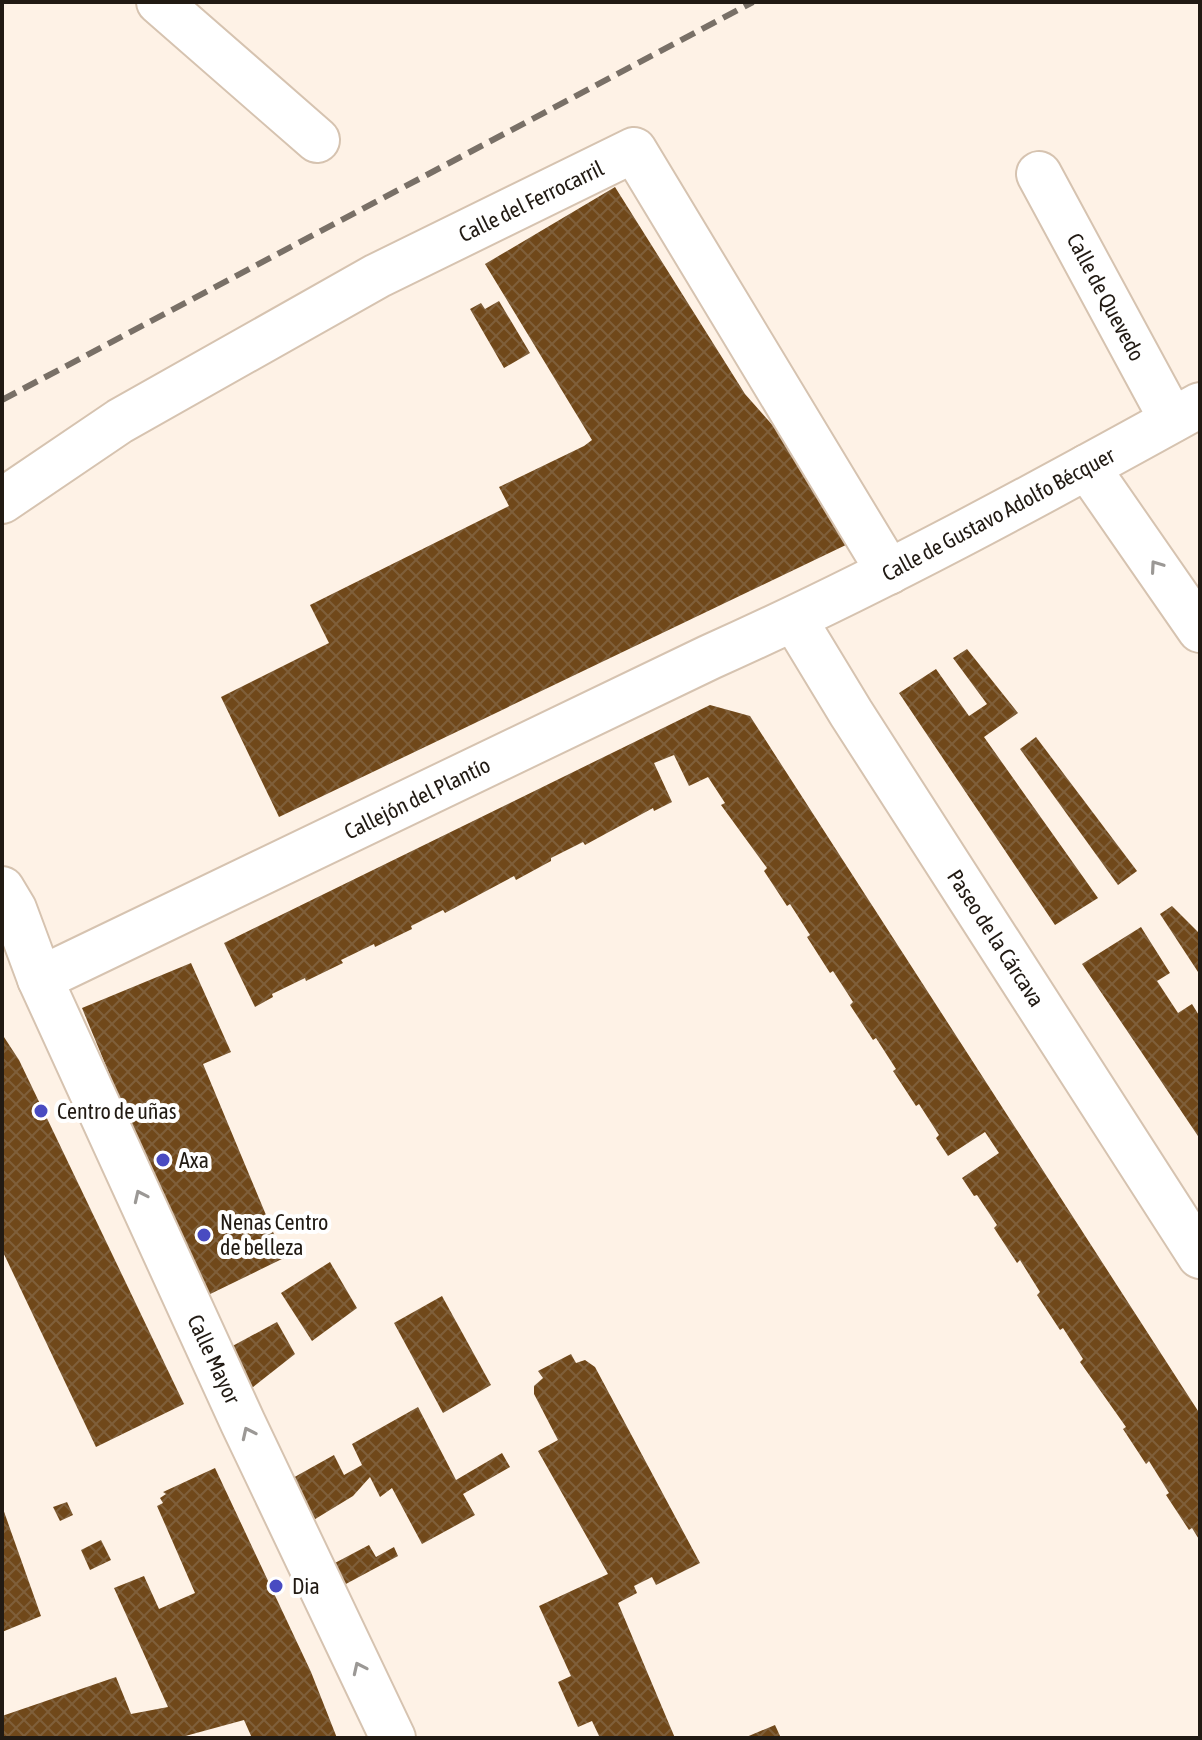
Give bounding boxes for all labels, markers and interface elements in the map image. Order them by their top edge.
street label: Calle del Ferrocarril [454,155,608,247]
street label: Calle de Quevedo [1061,229,1151,365]
street label: Calle de Gustavo Adolfo Bécquer [877,441,1119,586]
one-way arrow [1151,560,1166,574]
street label: Callejón del Plantío [340,751,494,845]
street label: Paseo de la Cárcava [942,865,1050,1011]
place label: Centro de uñas [57,1098,177,1124]
marker: Centro de uñas [32,1102,50,1120]
place label: Axa [179,1147,209,1173]
marker: Axa [154,1151,172,1169]
one-way arrow [134,1190,150,1204]
place label: Nenas Centro de belleza [220,1209,328,1260]
marker: Nenas Centro de belleza [195,1226,213,1244]
street label: Calle Mayor [182,1310,246,1408]
one-way arrow [242,1426,258,1441]
place label: Dia [292,1573,320,1599]
marker: Dia [267,1577,285,1595]
one-way arrow [353,1661,369,1676]

